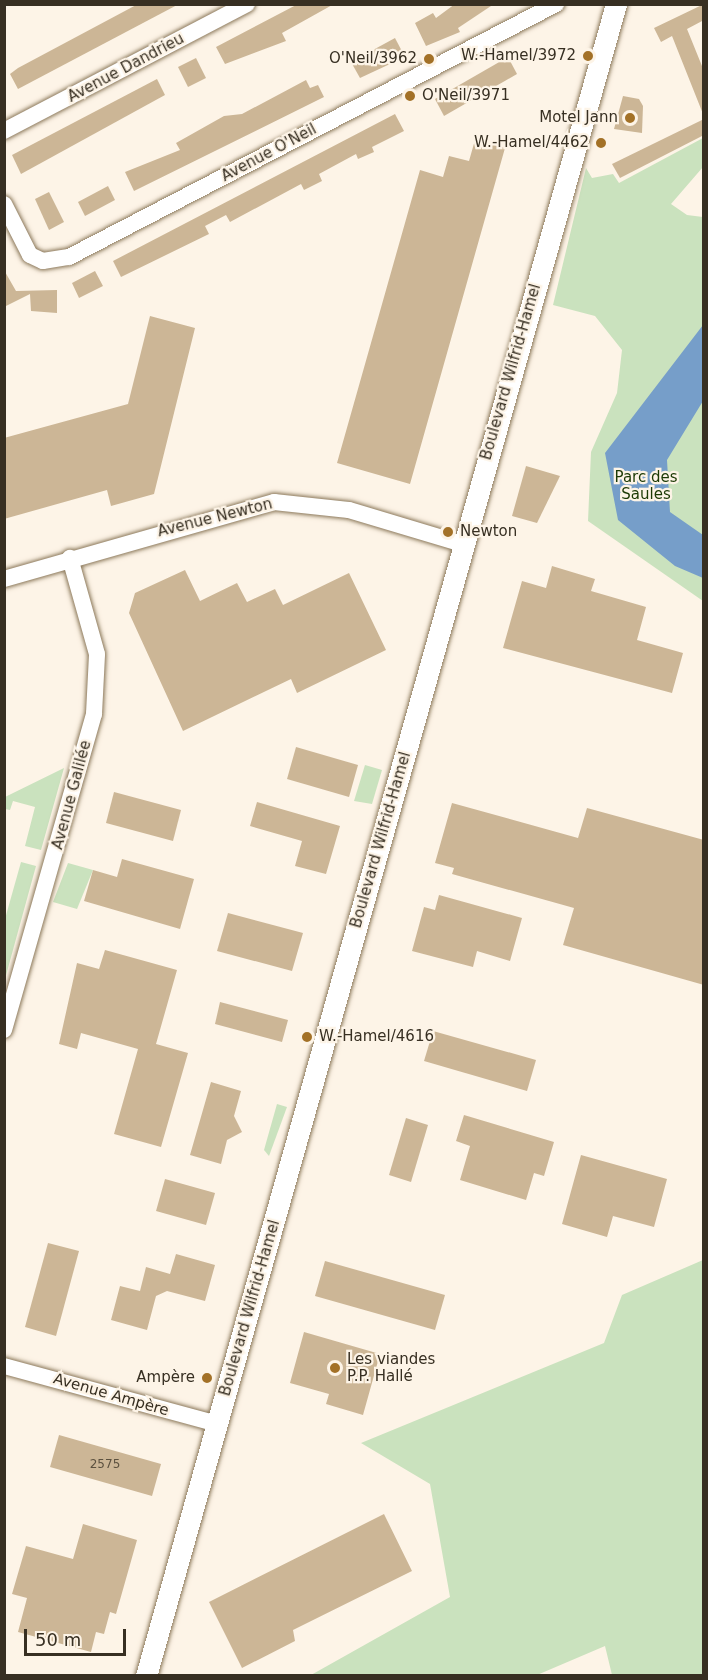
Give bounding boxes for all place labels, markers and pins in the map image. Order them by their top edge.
place label: W.-Hamel/3972 [461,47,576,65]
marker: W.-Hamel/3972 [581,49,595,63]
place label: O'Neil/3962 [329,50,417,68]
marker: O'Neil/3962 [422,52,436,66]
place label: O'Neil/3971 [422,87,510,105]
marker: O'Neil/3971 [403,89,417,103]
place label: Motel Jann [539,109,618,127]
marker: Motel Jann [623,111,637,125]
place label: W.-Hamel/4462 [474,134,589,152]
marker: W.-Hamel/4462 [594,136,608,150]
place label: Newton [460,523,517,541]
marker: Newton [441,525,455,539]
place label: W.-Hamel/4616 [319,1028,434,1046]
marker: W.-Hamel/4616 [300,1030,314,1044]
place label: Les viandes P.P. Hallé [347,1350,435,1385]
marker: Les viandes P.P. Hallé [328,1361,342,1375]
place label: Ampère [136,1369,195,1387]
marker: Ampère [200,1371,214,1385]

